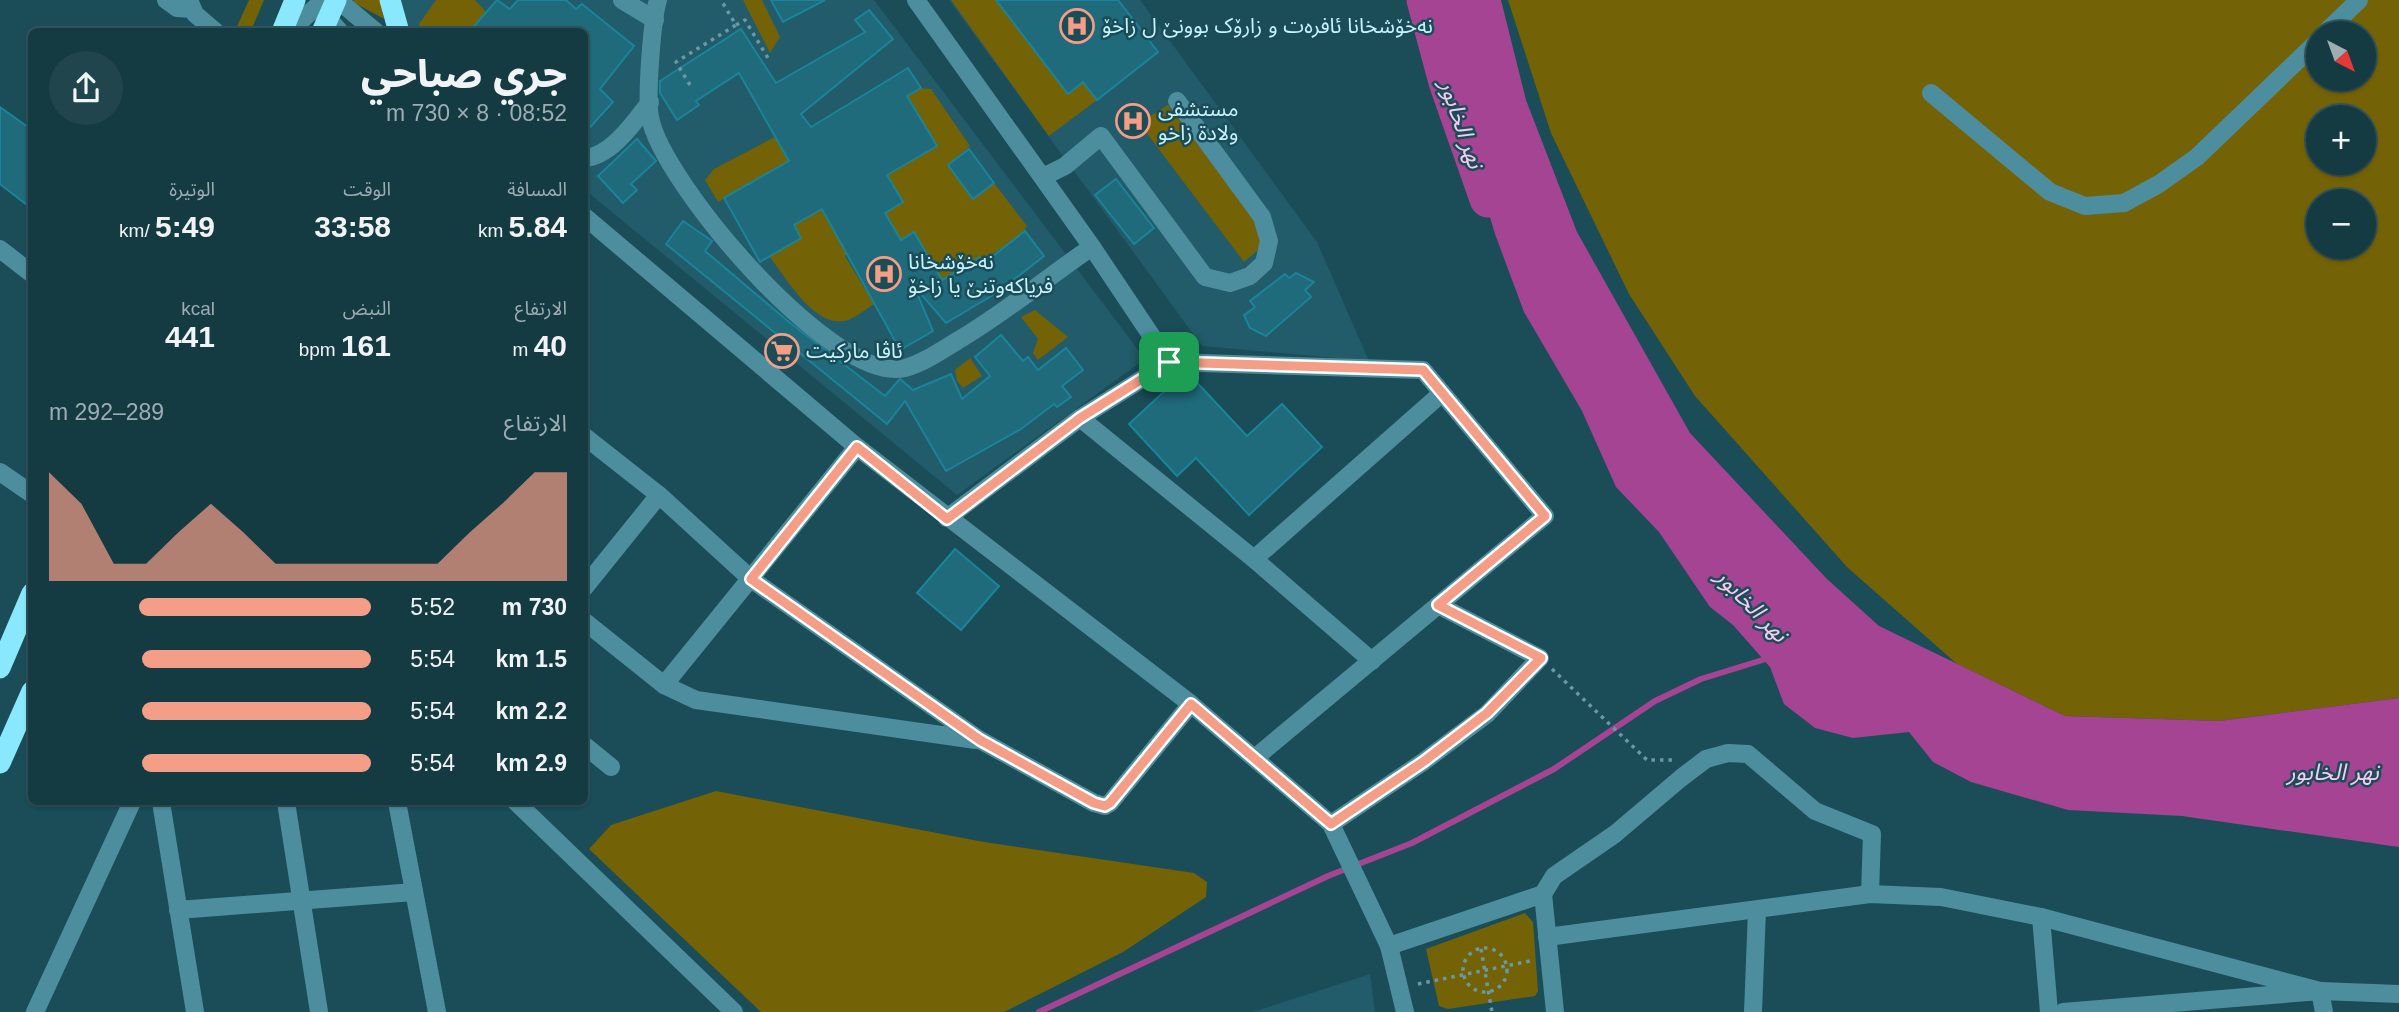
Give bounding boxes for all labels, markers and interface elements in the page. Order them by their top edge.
hospital icon: نەخۆشخانا ئافرەت و زارۆک بوونێ ل زاخۆ [1058,7,1096,45]
place label: نەخۆشخانا ئافرەت و زارۆک بوونێ ل زاخۆ [1102,14,1433,38]
north arrow [2306,21,2376,91]
map controls [2306,21,2376,259]
button: share [49,51,123,125]
text: جري صباحي [361,53,567,95]
water label: نهر الخابور [1433,75,1490,174]
place label: مستشفى ولادة زاخو [1158,97,1238,145]
text: 08:52 · 8 × 730 m [386,100,567,126]
hospital icon: مستشفى ولادة زاخو [1114,102,1152,140]
button: + [2306,105,2376,175]
text: الوتيرة [169,179,215,200]
text: الوقت [343,179,391,200]
text: المسافة [507,179,567,200]
button: − [2306,189,2376,259]
text: 5:49 [155,210,215,243]
text: 33:58 [314,210,391,243]
text: 5.84 [509,210,567,243]
text: /km [119,220,155,241]
text: km [478,220,509,241]
place label: نه‌خۆشخانا فرياكه‌وتنێ يا زاخۆ [908,250,1053,298]
hospital icon: نه‌خۆشخانا فرياكه‌وتنێ يا زاخۆ [865,255,903,293]
text: kcal [181,298,215,319]
text: النبض [343,298,391,319]
text: الارتفاع [515,298,567,319]
text: 441 [165,320,215,353]
text: 161 [341,329,391,362]
text: 40 [534,329,567,362]
supermarket icon: ئاڤا ماركيت [763,332,801,370]
pin [1139,332,1199,392]
text: bpm [299,339,341,360]
text: m [513,339,534,360]
place label: ئاڤا ماركيت [806,339,903,363]
icon: arrive [1150,343,1188,381]
text: 289–292 m [49,399,164,425]
text: الارتفاع [504,410,567,436]
water label: نهر الخابور [1709,562,1795,649]
text: 5:52 [410,594,455,620]
text: 730 m [502,594,567,620]
text: 5:54 [410,646,455,672]
text: 1.5 km [495,646,567,672]
text: 5:54 [410,698,455,724]
text: 2.2 km [495,698,567,724]
text: 5:54 [410,750,455,776]
text: 2.9 km [495,750,567,776]
water label: نهر الخابور [2285,759,2381,786]

